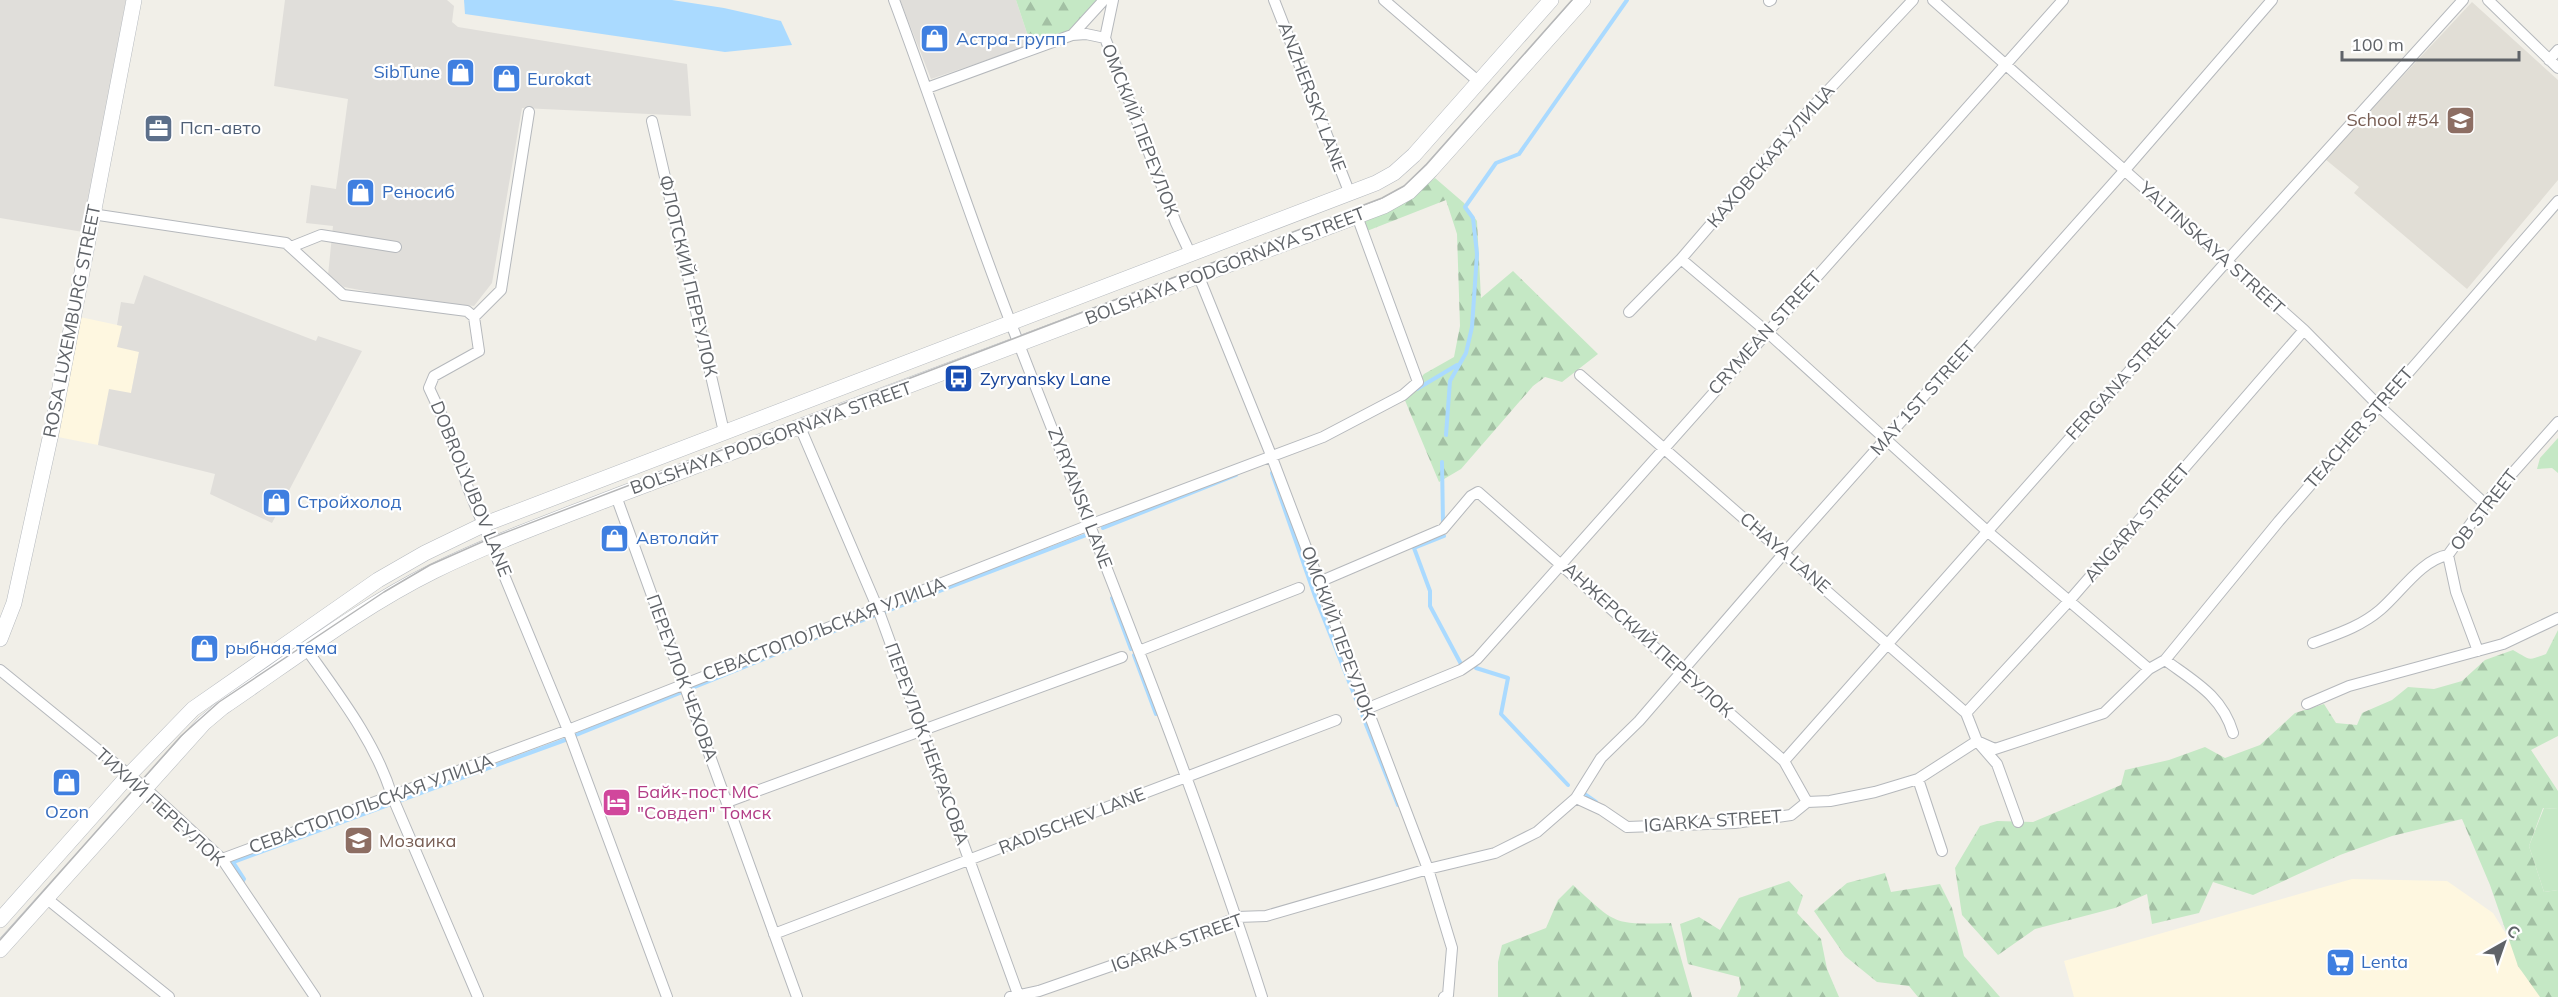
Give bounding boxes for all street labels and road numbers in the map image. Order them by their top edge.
street label: ANZHERSKY LANE [1273,19,1352,175]
street label: ОМСКИЙ ПЕРЕУЛОК [1097,40,1184,220]
street label: КАХОВСКАЯ УЛИЦА [1702,79,1839,232]
street label: ФЛОТСКИЙ ПЕРЕУЛОК [654,173,723,379]
street label: YALTINSKAYA STREET [2134,176,2290,319]
street label: BOLSHAYA PODGORNAYA STREET [1082,201,1368,330]
street label: ROSA LUXEMBURG STREET [38,202,105,439]
street label: CRYMEAN STREET [1703,266,1826,399]
street label: FERGANA STREET [2061,313,2183,445]
street label: MAY 1ST STREET [1865,335,1980,460]
street label: TEACHER STREET [2299,362,2418,493]
street label: BOLSHAYA PODGORNAYA STREET [627,376,915,499]
street label: DOBROLYUBOV LANE [426,398,517,580]
street label: ZYRYANSKI LANE [1043,424,1118,572]
street label: ANGARA STREET [2079,459,2194,587]
street label: OB STREET [2445,464,2523,555]
street label: CHAYA LANE [1735,507,1835,598]
street label: ОМСКИЙ ПЕРЕУЛОК [1296,543,1381,723]
street label: АНЖЕРСКИЙ ПЕРЕУЛОК [1559,557,1738,722]
street label: СЕВАСТОПОЛЬСКАЯ УЛИЦА [699,571,949,686]
street label: ПЕРЕУЛОК ЧЕХОВА [642,591,723,764]
street label: ПЕРЕУЛОК НЕКРАСОВА [880,640,975,848]
street label: ТИХИЙ ПЕРЕУЛОК [91,743,230,871]
street label: СЕВАСТОПОЛЬСКАЯ УЛИЦА [245,749,496,859]
street label: RADISCHEV LANE [995,782,1148,859]
street label: IGARKA STREET [1643,804,1783,837]
street label: IGARKA STREET [1108,908,1246,977]

